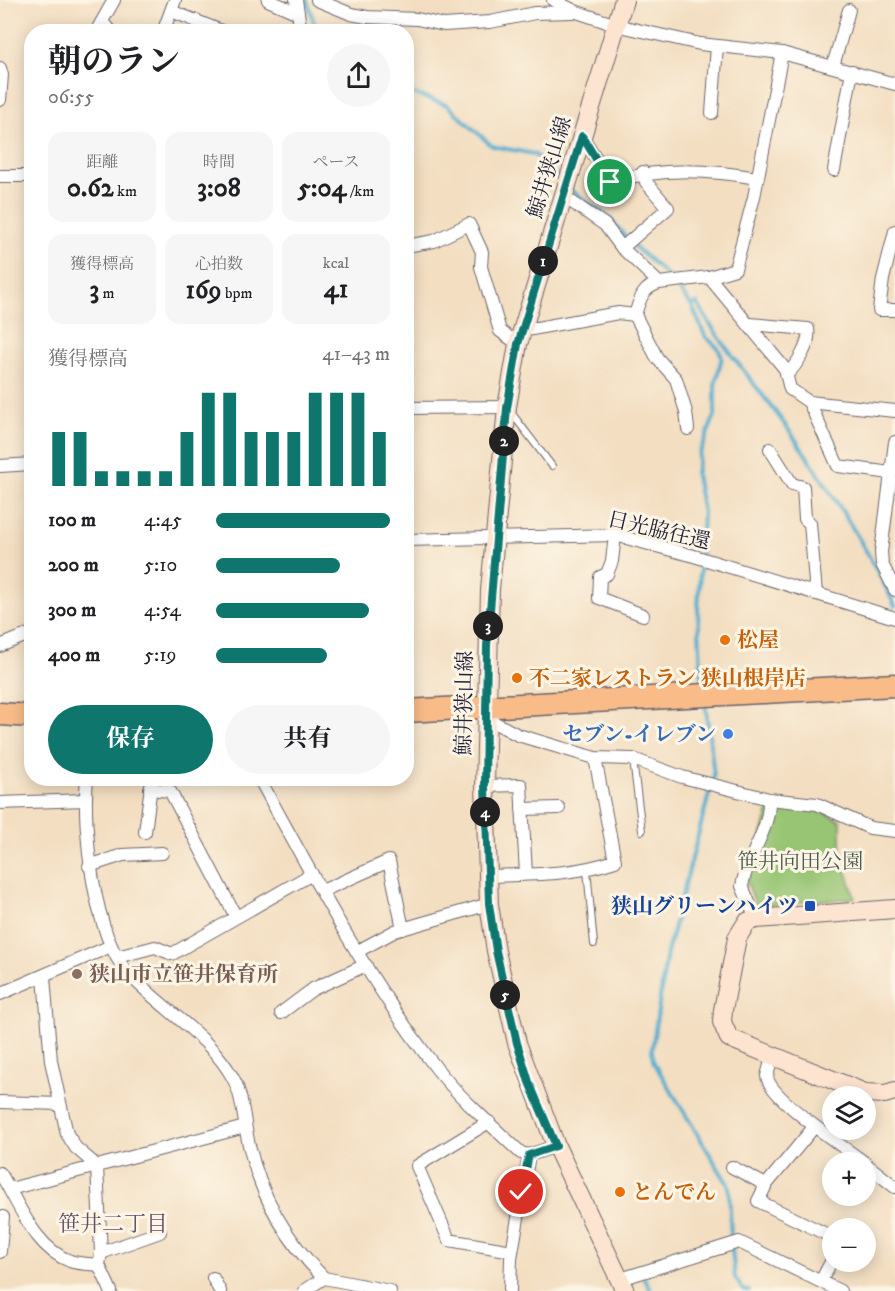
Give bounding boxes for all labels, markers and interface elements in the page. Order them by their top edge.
text: 朝のラン [48,42,180,83]
button: share [327,44,390,107]
text: 06:55 [48,85,94,110]
street label: 鯨井狭山線 [522,113,578,221]
text: 距離 [86,152,118,172]
text: 時間 [203,152,235,172]
text: ペース [312,152,360,172]
pin [584,156,635,207]
icon: arrive [593,165,626,198]
text: 0.62 [67,172,114,205]
text: 3:08 [197,172,241,205]
text: 5:04 [298,172,346,205]
text: km [114,181,137,201]
text: /km [346,181,374,201]
pin: 1 [528,246,558,276]
text: 1 [540,251,546,271]
text: kcal [323,253,349,273]
text: 獲得標高 [70,254,134,274]
text: 心拍数 [195,254,243,274]
text: 41 [324,273,348,306]
text: 3 [89,274,99,307]
text: 169 [186,274,221,307]
text: m [99,283,115,303]
text: bpm [221,283,252,303]
text: 41–43 m [322,342,390,367]
text: 獲得標高 [48,347,128,372]
pin: 2 [489,426,519,456]
text: 2 [500,431,508,451]
street label: 日光脇往還 [605,506,713,555]
text: 100 m [48,508,96,533]
text: 4:45 [144,508,182,533]
text: 200 m [48,553,99,578]
text: 5:10 [144,553,177,578]
text: 300 m [48,598,96,623]
text: 4:54 [144,598,181,623]
pin: 3 [473,611,503,641]
text: 3 [485,616,491,636]
place label: 松屋 [737,628,779,654]
marker: 松屋 [718,633,732,647]
text: 400 m [48,643,100,668]
text: 5:19 [144,643,176,668]
street label: 鯨井狭山線 [451,650,479,756]
place label: 不二家レストラン 狭山根岸店 [529,666,806,692]
marker: 不二家レストラン 狭山根岸店 [510,671,524,685]
button: 保存 [48,705,213,774]
button: 共有 [225,705,390,774]
place label: セブン-イレブン [562,722,716,748]
marker: セブン-イレブン [721,727,735,741]
pin: 4 [470,797,500,827]
text: 4 [480,802,490,822]
park label: 笹井向田公園 [737,849,863,875]
place label: 狭山グリーンハイツ [611,894,798,920]
marker: 狭山グリーンハイツ [803,899,817,913]
place label: 狭山市立笹井保育所 [89,962,278,988]
marker: 狭山市立笹井保育所 [70,967,84,981]
pin: 5 [490,980,520,1010]
text: 5 [501,985,509,1005]
map controls [822,1086,876,1272]
button: layers [822,1086,876,1140]
button: + [822,1152,876,1206]
pin [495,1166,546,1217]
icon: check [504,1175,537,1208]
place label: とんでん [632,1180,716,1206]
marker: とんでん [613,1185,627,1199]
district label: 笹井二丁目 [58,1211,168,1238]
button: − [822,1218,876,1272]

